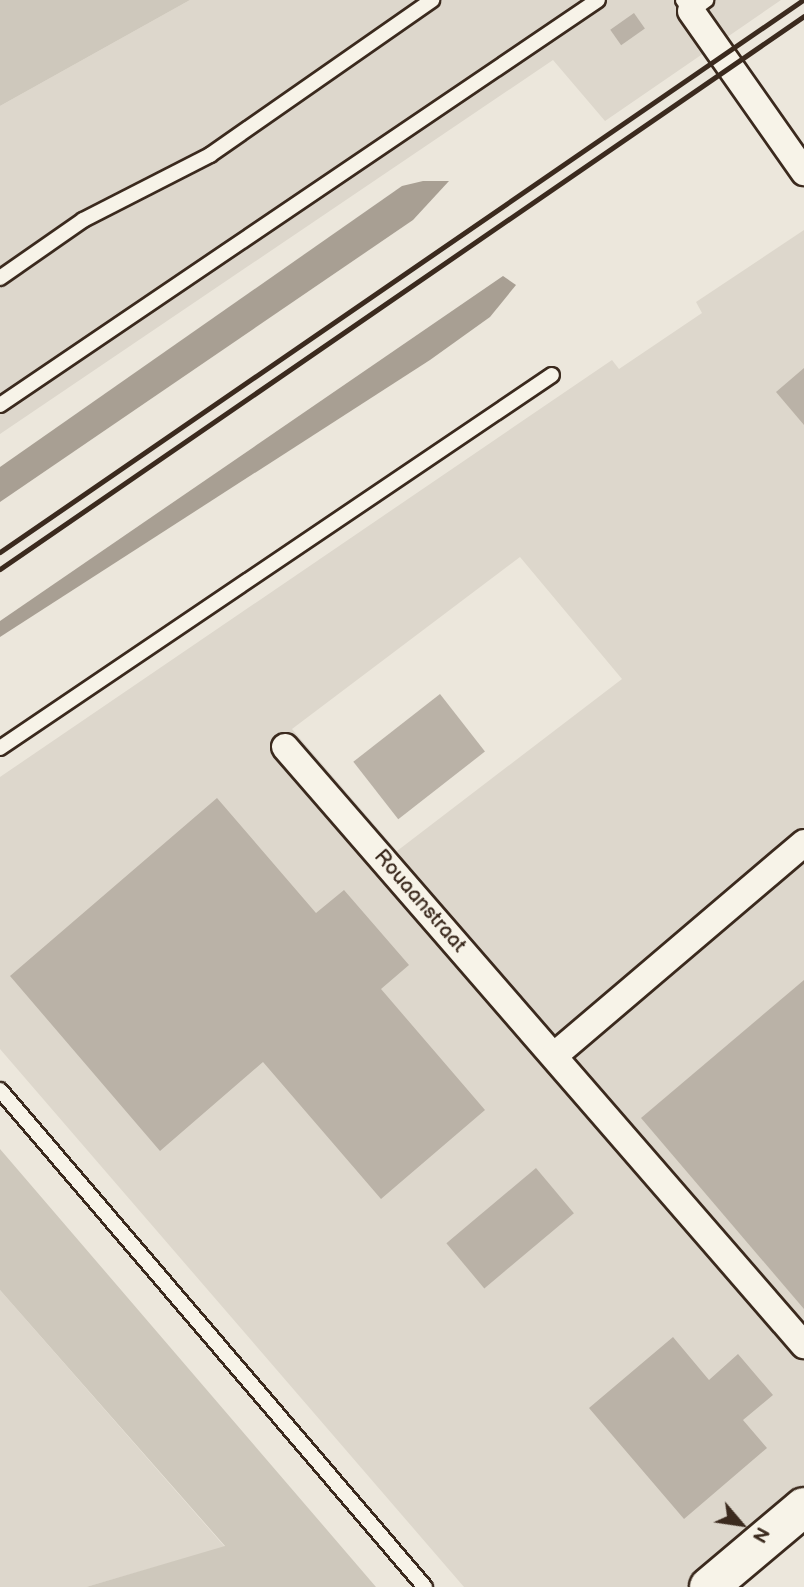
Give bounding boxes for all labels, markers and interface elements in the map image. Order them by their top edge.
street label: Rouaanstraat [368,844,472,958]
north arrow [706,1489,776,1559]
text: N [746,1523,773,1546]

